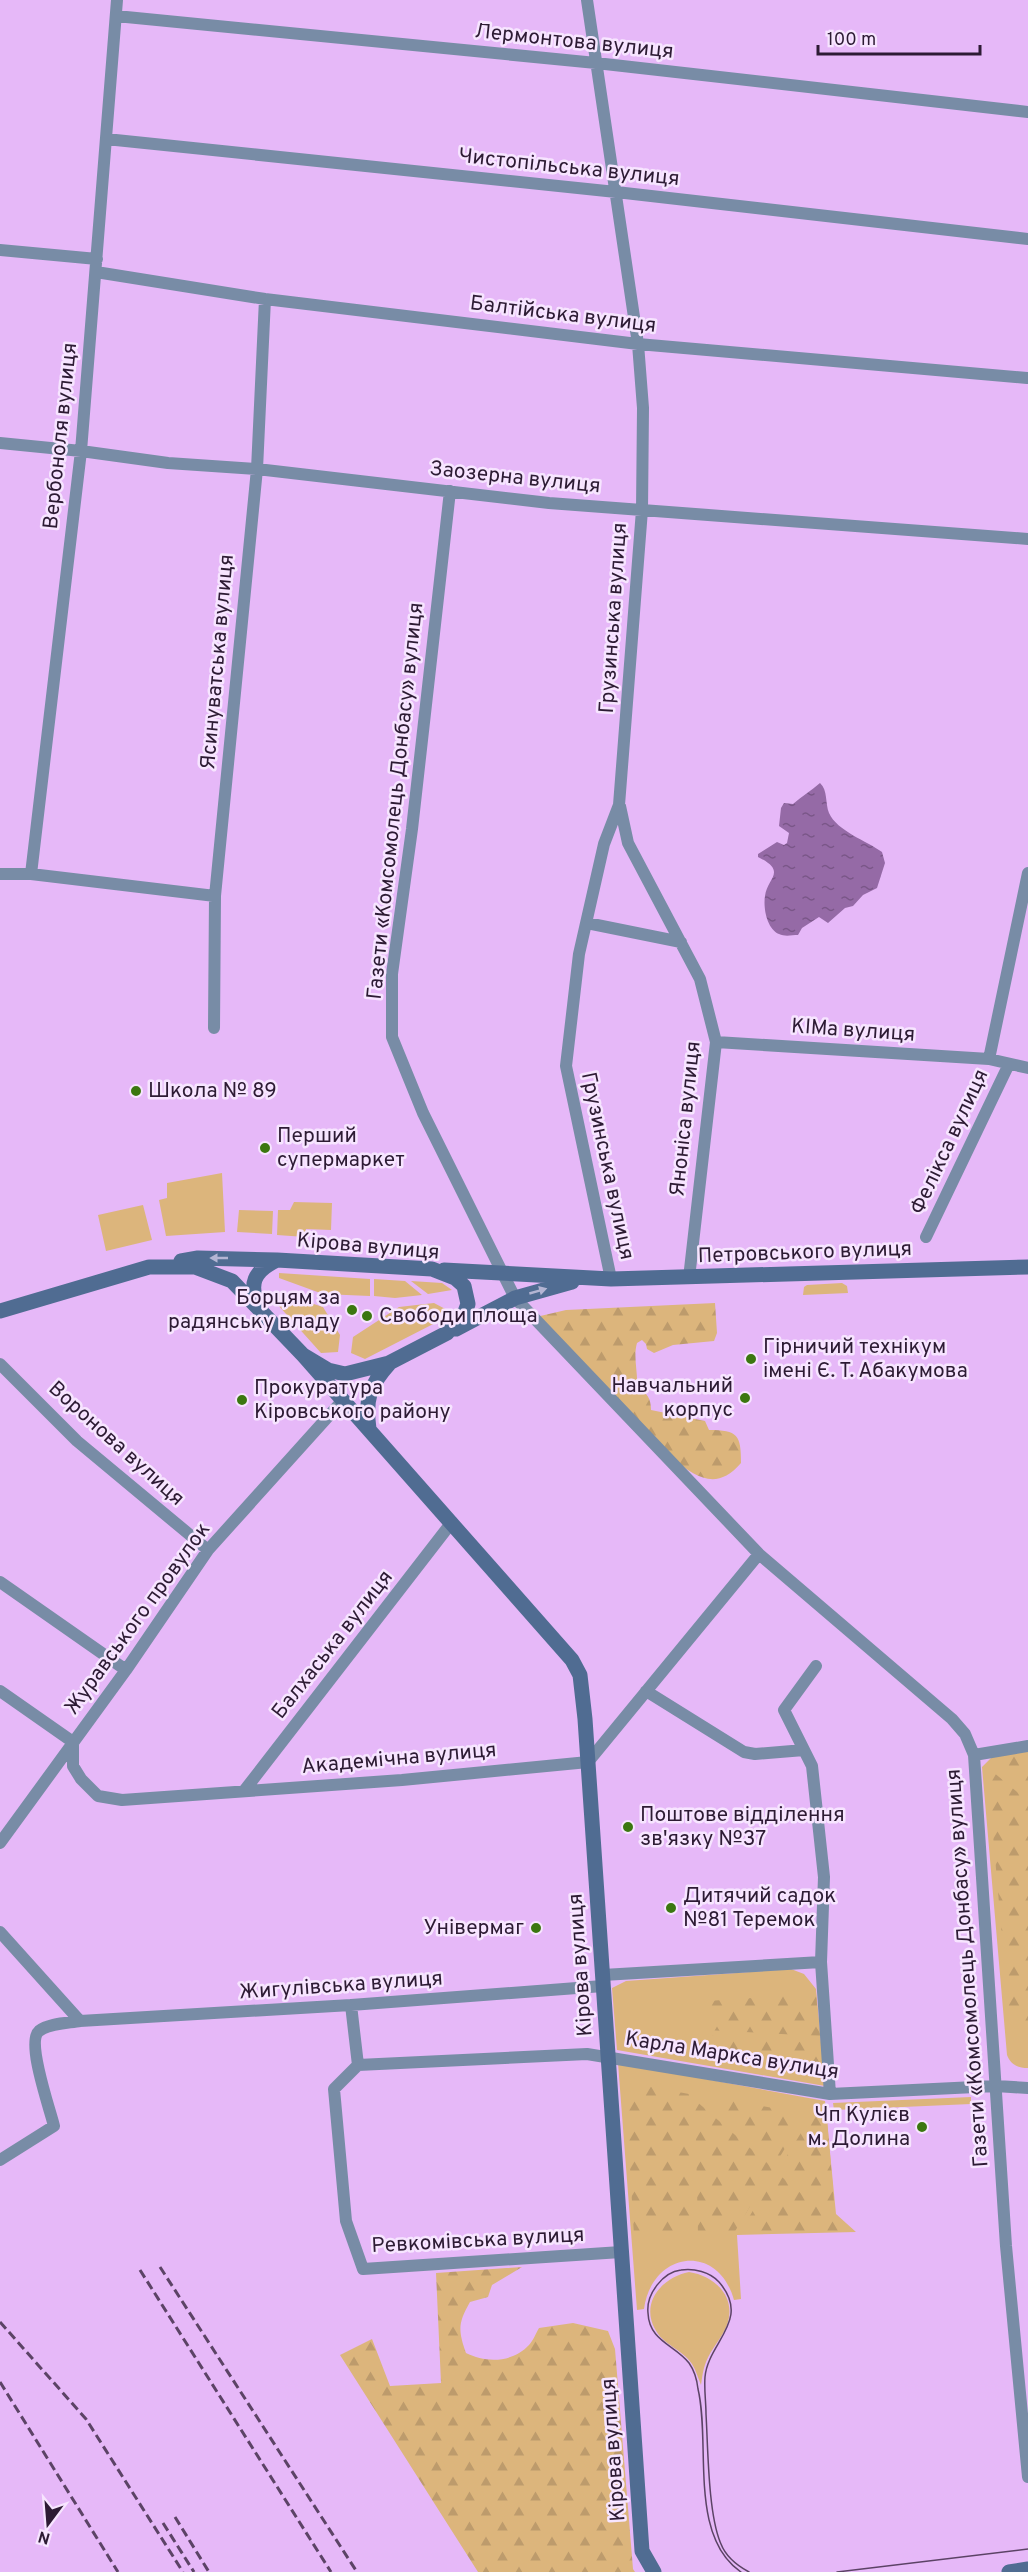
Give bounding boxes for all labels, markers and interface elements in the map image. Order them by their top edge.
street label: Лермонтова вулиця [473,18,675,66]
scale bar [818,18,980,56]
text: 100 m [827,29,876,52]
street label: Чистопільська вулиця [457,143,681,193]
street label: Балтійська вулиця [468,290,658,340]
street label: Вербоноля вулиця [38,341,84,531]
street label: Заозерна вулиця [428,456,602,500]
street label: Грузинська вулиця [594,522,634,714]
street label: Ясинуватська вулиця [195,553,241,771]
street label: Газети «Комсомолець Донбасу» вулиця [362,601,430,1001]
street label: КІМа вулиця [790,1013,916,1049]
street label: Яноніса вулиця [664,1040,708,1198]
street label: Фелікса вулиця [905,1065,995,1219]
street label: Грузинська вулиця [574,1070,640,1262]
place label: Школа № 89 [148,1078,277,1105]
marker: Школа № 89 [129,1084,143,1098]
place label: Перший супермаркет [277,1123,405,1174]
marker: Перший супермаркет [258,1141,272,1155]
street label: Кірова вулиця [295,1227,441,1267]
street label: Петровського вулиця [697,1236,913,1270]
one-way arrow [209,1253,228,1263]
place label: Борцям за радянську владу [168,1285,340,1336]
one-way arrow [529,1286,547,1295]
marker: Борцям за радянську владу [345,1303,359,1317]
place label: Свободи площа [379,1303,538,1330]
marker: Свободи площа [360,1309,374,1323]
place label: Гірничий технікум імені Є. Т. Абакумова [763,1334,968,1385]
marker: Гірничий технікум імені Є. Т. Абакумова [744,1352,758,1366]
place label: Навчальний корпус [611,1373,733,1424]
place label: Прокуратура Кіровського району [254,1375,451,1426]
street label: Воронова вулиця [42,1376,190,1512]
marker: Навчальний корпус [738,1391,752,1405]
marker: Прокуратура Кіровського району [235,1393,249,1407]
street label: Журавського провулок [59,1517,217,1721]
street label: Балхаська вулиця [266,1565,400,1725]
street label: Академічна вулиця [300,1737,498,1781]
street label: Газети «Комсомолець Донбасу» вулиця [941,1768,995,2168]
place label: Поштове відділення зв'язку №37 [640,1802,845,1853]
marker: Поштове відділення зв'язку №37 [621,1820,635,1834]
place label: Дитячий садок №81 Теремок [683,1883,836,1934]
street label: Кірова вулиця [563,1893,599,2037]
marker: Дитячий садок №81 Теремок [664,1901,678,1915]
place label: Універмаг [424,1915,524,1942]
marker: Універмаг [529,1921,543,1935]
street label: Жигулівська вулиця [238,1965,444,2007]
street label: Карла Маркса вулиця [623,2026,841,2086]
place label: Чп Кулієв м. Долина [807,2102,910,2153]
marker: Чп Кулієв м. Долина [915,2120,929,2134]
street label: Ревкомівська вулиця [371,2222,585,2260]
street label: Кірова вулиця [596,2378,632,2522]
north arrow [18,2494,78,2554]
text: N [36,2525,53,2548]

